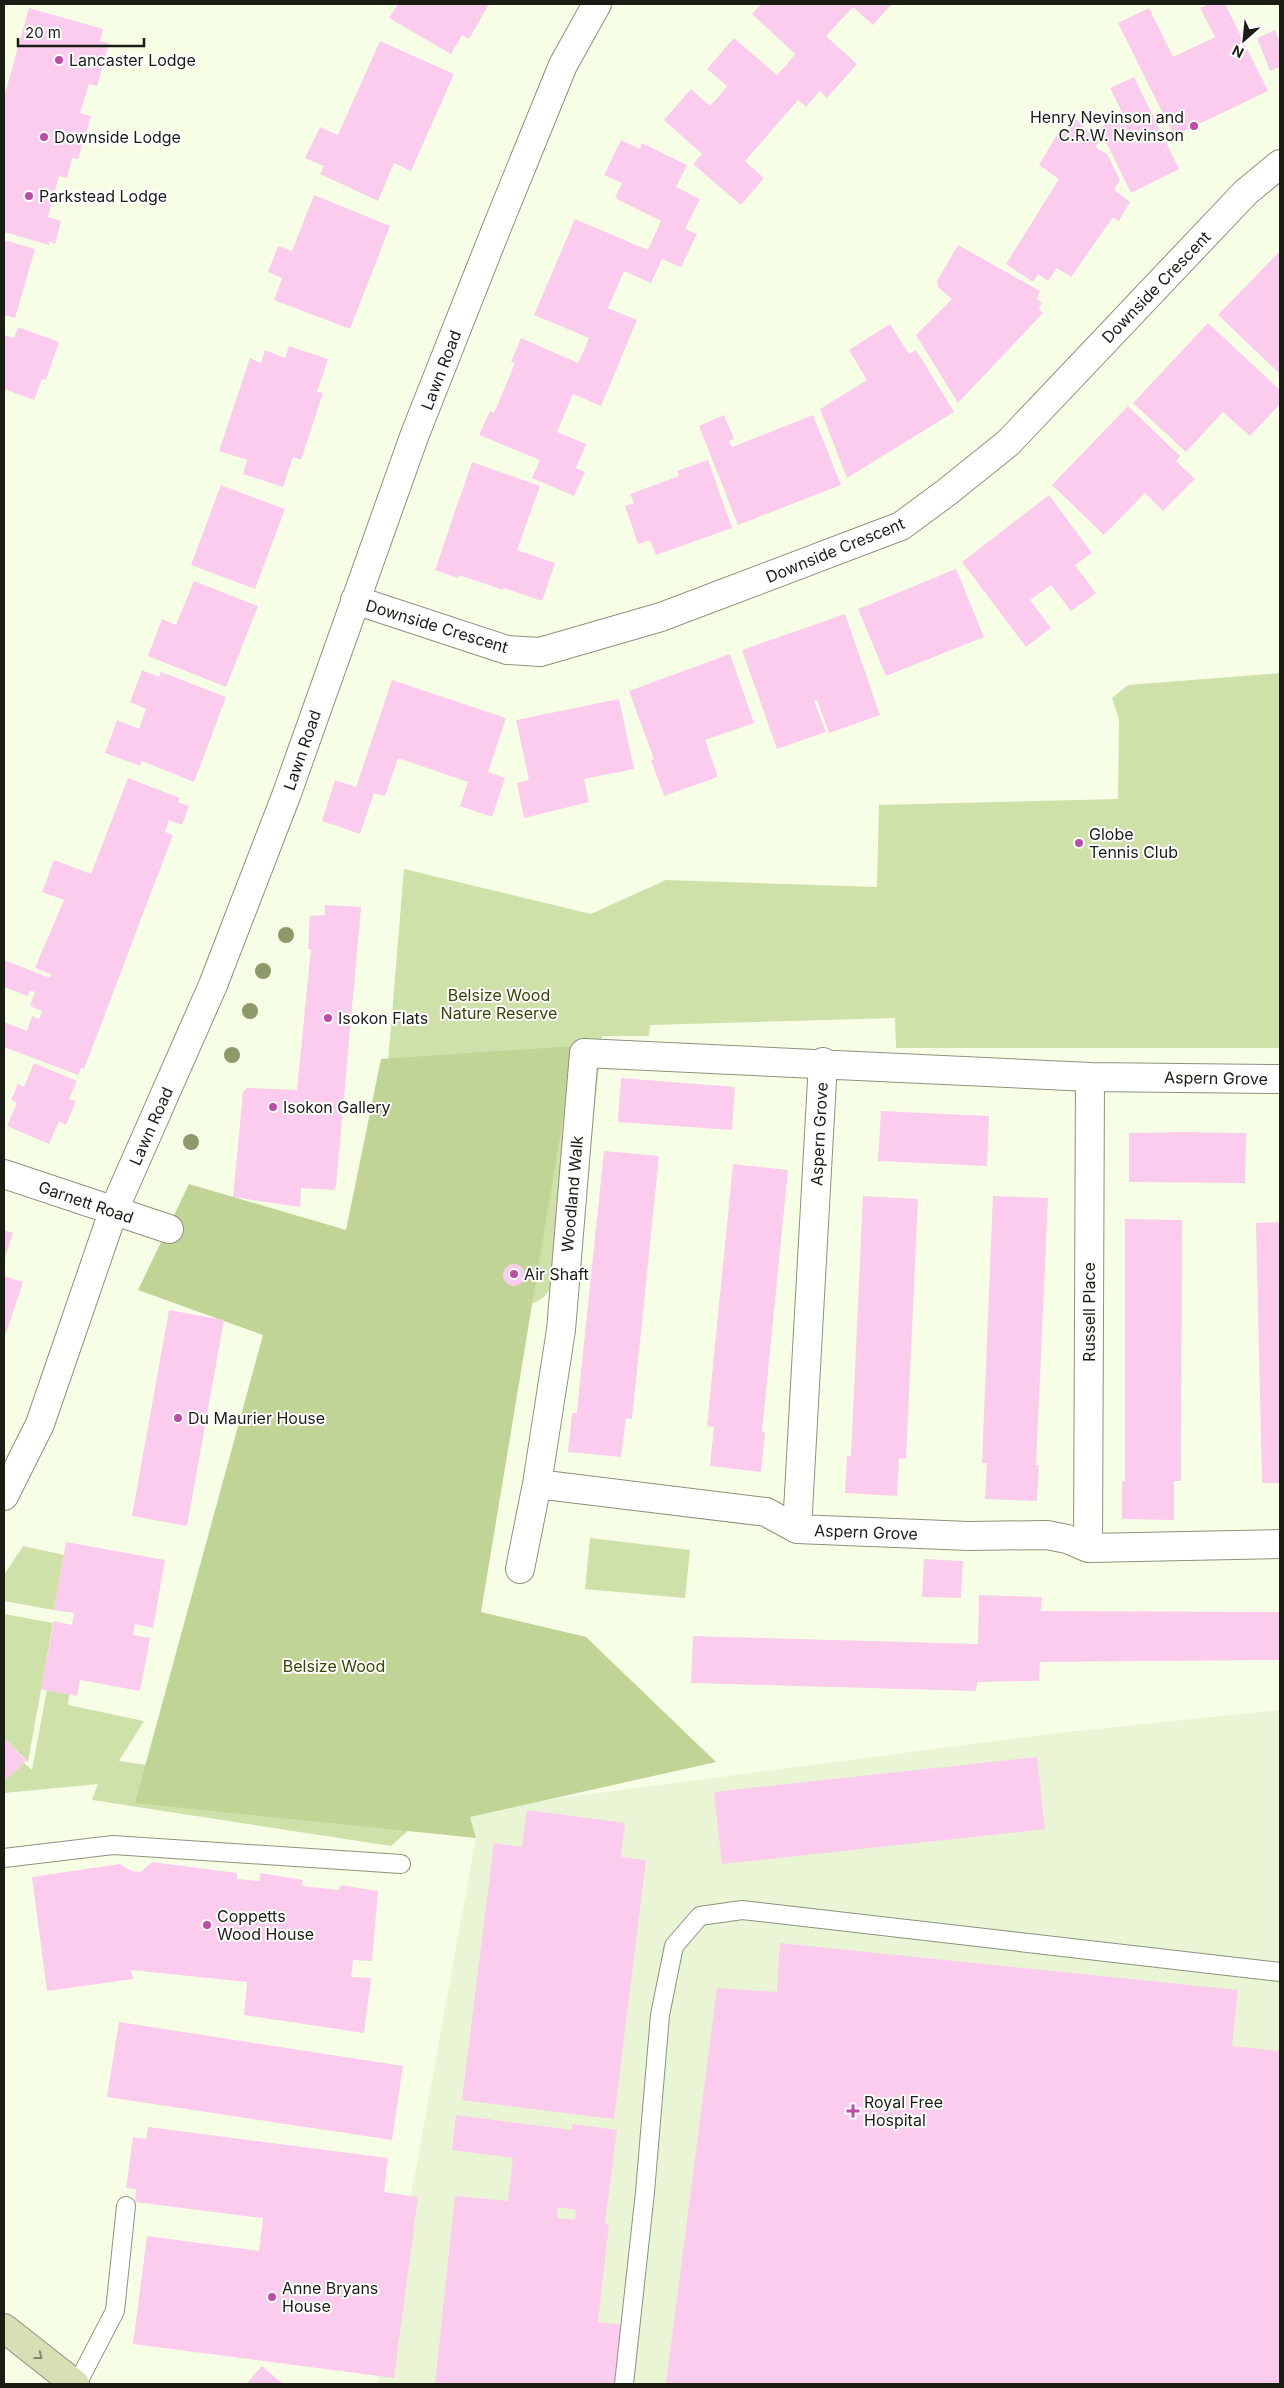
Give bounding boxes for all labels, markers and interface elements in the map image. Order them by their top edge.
scale bar [18,15,144,47]
north arrow [1219,15,1269,65]
text: 20 m [25,23,61,42]
text: N [1229,42,1246,62]
place label: Lancaster Lodge [69,50,196,70]
marker: Lancaster Lodge [53,54,65,66]
place label: Henry Nevinson and C.R.W. Nevinson [1030,107,1184,145]
marker: Henry Nevinson and C.R.W. Nevinson [1188,120,1200,132]
place label: Downside Lodge [54,127,181,147]
marker: Downside Lodge [38,131,50,143]
place label: Parkstead Lodge [39,186,167,206]
marker: Parkstead Lodge [23,190,35,202]
street label: Downside Crescent [1097,227,1215,347]
street label: Lawn Road [417,327,465,413]
street label: Downside Crescent [763,513,907,587]
street label: Downside Crescent [363,595,511,657]
street label: Lawn Road [279,707,325,793]
place label: Globe Tennis Club [1089,824,1178,862]
marker: Globe Tennis Club [1073,837,1085,849]
park label: Belsize Wood Nature Reserve [441,985,557,1023]
place label: Isokon Flats [338,1008,428,1028]
marker: Isokon Flats [322,1012,334,1024]
street label: Aspern Grove [1164,1067,1268,1089]
street label: Aspern Grove [806,1082,832,1186]
street label: Lawn Road [125,1084,177,1168]
place label: Isokon Gallery [283,1097,391,1117]
marker: Isokon Gallery [267,1101,279,1113]
street label: Woodland Walk [557,1135,587,1253]
street label: Garnett Road [36,1176,136,1228]
street label: Russell Place [1079,1262,1099,1362]
place label: Air Shaft [524,1264,589,1284]
marker: Air Shaft [508,1268,520,1280]
place label: Du Maurier House [188,1408,325,1428]
marker: Du Maurier House [172,1412,184,1424]
street label: Aspern Grove [814,1520,918,1544]
park label: Belsize Wood [283,1656,385,1676]
place label: Coppetts Wood House [217,1906,314,1944]
marker: Coppetts Wood House [201,1919,213,1931]
place label: Royal Free Hospital [864,2092,943,2130]
marker: Royal Free Hospital [846,2104,860,2118]
place label: Anne Bryans House [282,2278,378,2316]
marker: Anne Bryans House [266,2291,278,2303]
one-way arrow [33,2351,42,2359]

